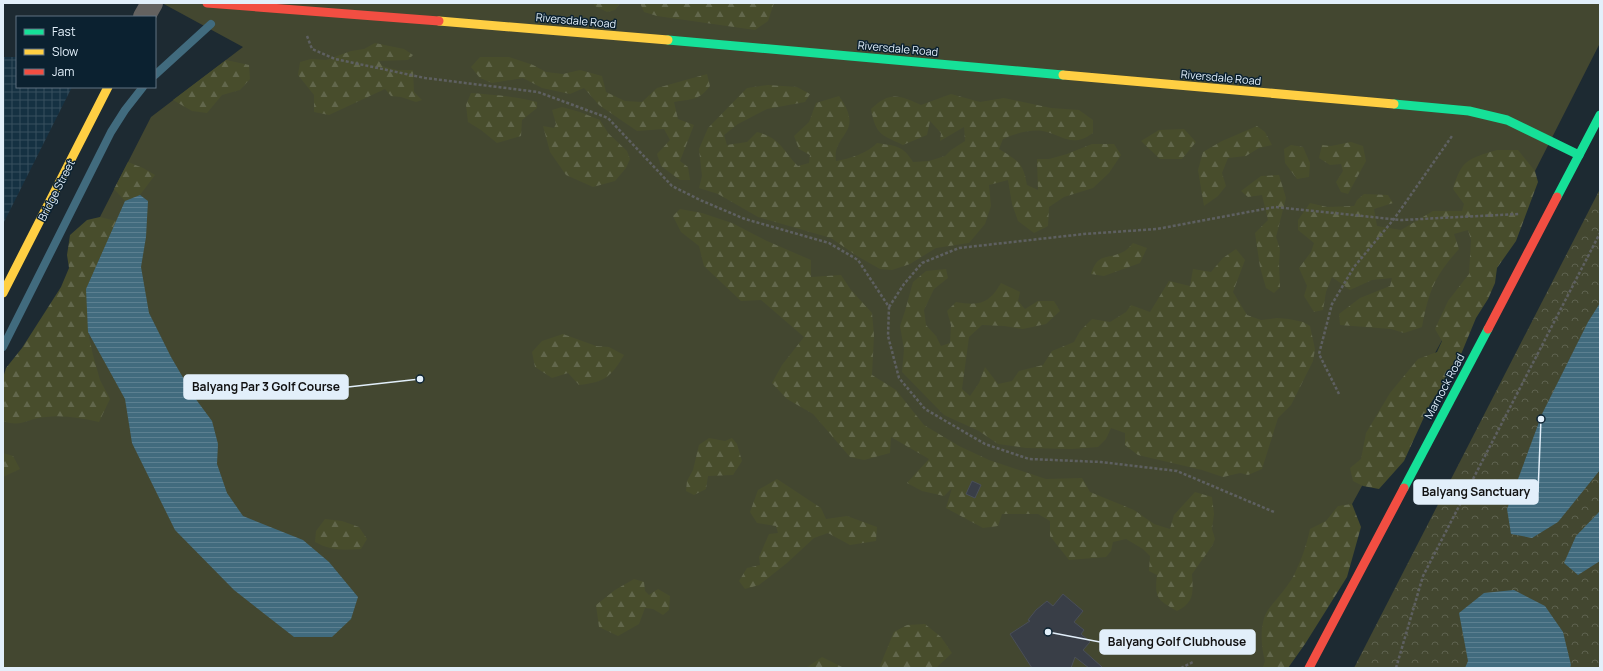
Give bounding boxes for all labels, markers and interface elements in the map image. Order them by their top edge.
street label: Riversdale Road [535,9,617,31]
legend [16,16,156,88]
text: Fast [52,23,76,40]
street label: Riversdale Road [857,37,939,59]
text: Slow [52,43,78,60]
text: Jam [52,63,74,80]
street label: Riversdale Road [1180,66,1262,88]
street label: Bridge Street [34,157,78,223]
street label: Marnock Road [1420,351,1468,421]
callout: Balyang Par 3 Golf Course [184,375,348,399]
text: Balyang Par 3 Golf Course [192,378,340,395]
callout: Balyang Sanctuary [1414,480,1538,504]
text: Balyang Sanctuary [1422,483,1531,500]
callout: Balyang Golf Clubhouse [1100,630,1255,654]
text: Balyang Golf Clubhouse [1108,633,1246,650]

